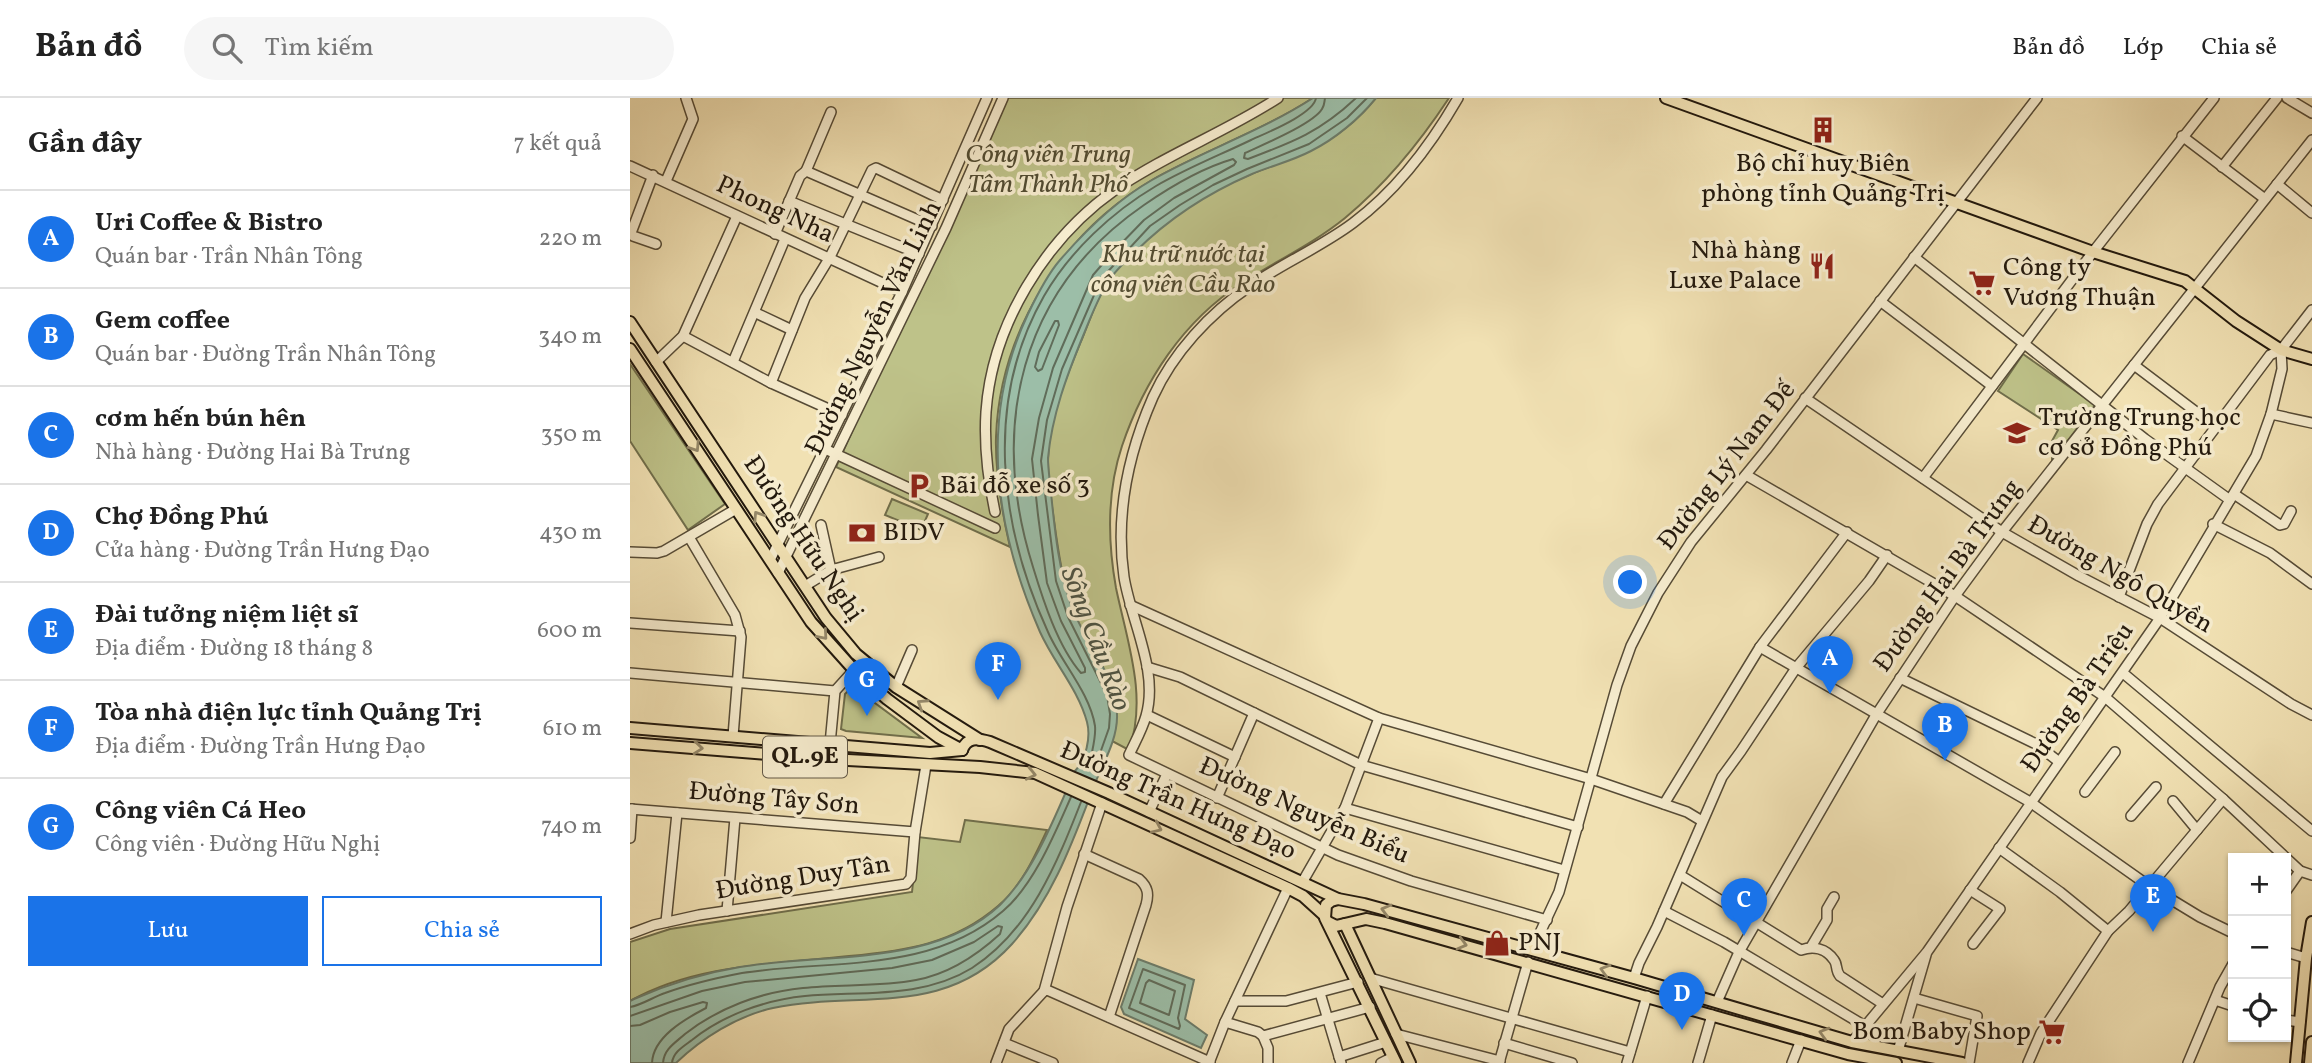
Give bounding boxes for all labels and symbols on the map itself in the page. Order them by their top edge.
building icon: Bộ chỉ huy Biên phòng tỉnh Quảng Trị [1808,115,1838,145]
park label: Công viên Trung Tâm Thành Phố [965,137,1131,203]
place label: Bộ chỉ huy Biên phòng tỉnh Quảng Trị [1701,146,1945,212]
street label: Phong Nha [710,167,840,253]
street label: Đường Nguyễn Văn Linh [797,195,951,461]
place label: Nhà hàng Luxe Palace [1669,233,1801,299]
park label: Khu trữ nước tại công viên Cầu Rào [1091,237,1275,303]
place label: Công ty Vương Thuận [2003,250,2156,316]
restaurant icon: Nhà hàng Luxe Palace [1807,251,1837,281]
supermarket icon: Công ty Vương Thuận [1967,268,1997,298]
street label: Đường Lý Nam Đế [1649,373,1805,558]
place label: Trường Trung học cơ sở Đồng Phú [2038,400,2241,466]
school or university icon: Trường Trung học cơ sở Đồng Phú [2002,418,2032,448]
one-way arrow [687,439,699,452]
street label: Đường Hữu Nghị [734,449,872,629]
place label: Bãi đỗ xe số 3 [940,468,1090,504]
parking icon: Bãi đỗ xe số 3 [904,471,934,501]
street label: Đường Hai Bà Trưng [1866,472,2030,680]
street label: Đường Ngô Quyền [2021,507,2219,643]
one-way arrow [754,511,767,524]
place label: BIDV [883,515,945,551]
bank icon: BIDV [847,518,877,548]
water label: Sông Cầu Rào [1050,561,1140,717]
your location [1613,565,1647,599]
street label: Đường Bà Triệu [2013,615,2143,781]
one-way arrow [814,627,827,640]
pin: A [1807,636,1853,694]
pin: F [975,642,1021,700]
pin: G [844,658,890,716]
one-way arrow [916,699,929,712]
pin: B [1922,703,1968,761]
street label: Đường Trần Hưng Đạo [1054,733,1302,869]
road number: QL.9E [763,736,847,778]
one-way arrow [693,740,704,755]
street label: Đường Nguyễn Biểu [1193,748,1415,874]
one-way arrow [1025,766,1037,780]
street label: Đường Tây Sơn [687,774,861,824]
one-way arrow [1150,820,1163,834]
street label: Đường Duy Tân [713,846,893,910]
pin: E [2130,874,2176,932]
pin: C [1721,878,1767,936]
one-way arrow [1380,904,1392,918]
place label: PNJ [1518,925,1561,961]
shop icon: PNJ [1482,928,1512,958]
one-way arrow [1456,936,1468,950]
one-way arrow [1599,964,1611,978]
pin: D [1659,972,1705,1030]
place label: Bom Baby Shop [1853,1014,2031,1050]
supermarket icon: Bom Baby Shop [2037,1017,2067,1047]
one-way arrow [1818,1027,1830,1042]

